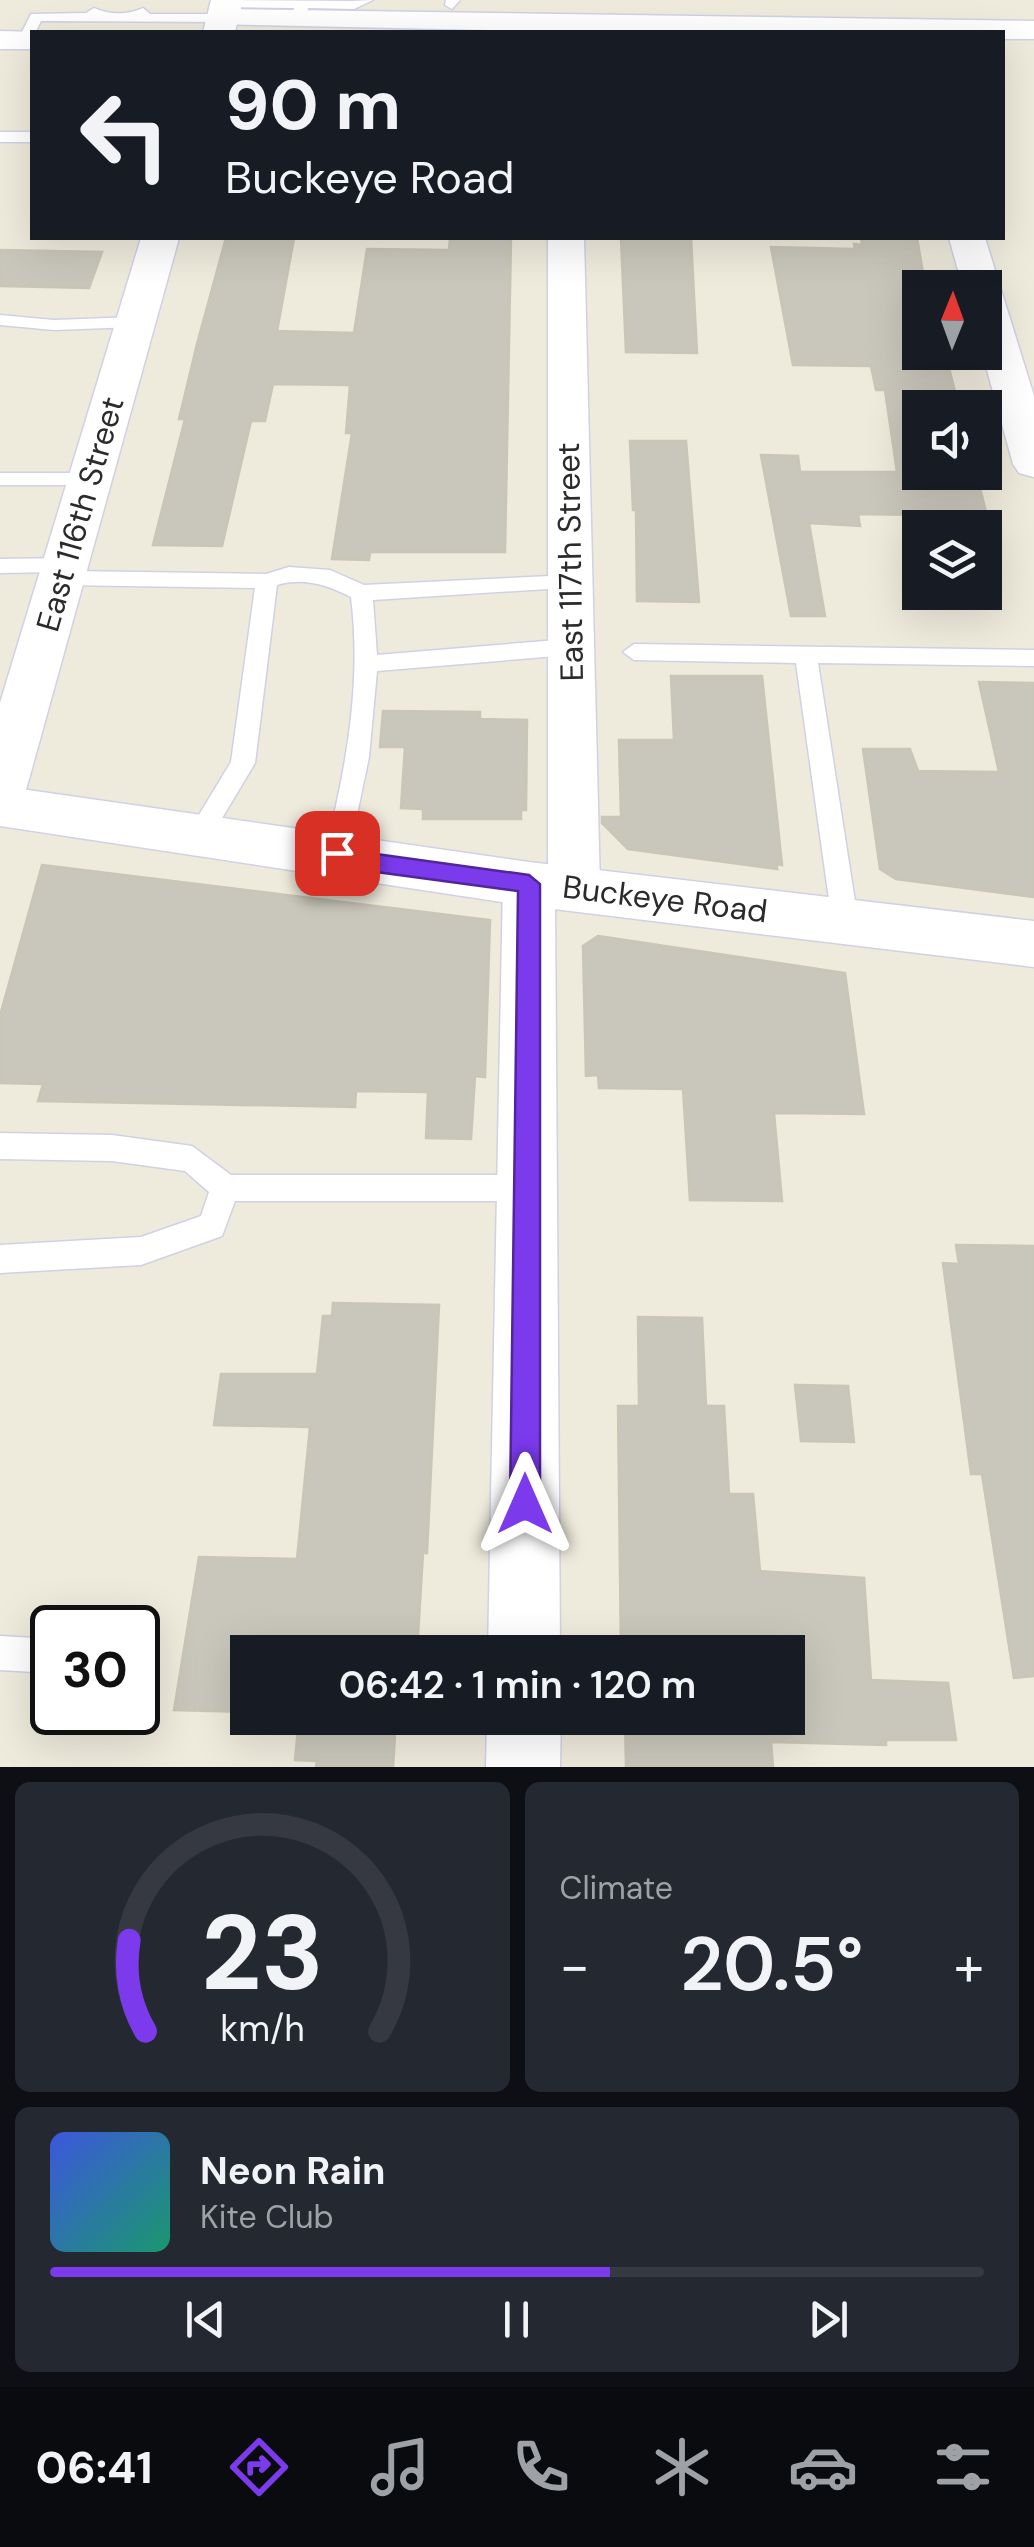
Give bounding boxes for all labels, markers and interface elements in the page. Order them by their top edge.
text: 90 m [225,60,401,151]
icon: left [60,70,190,200]
text: Buckeye Road [225,148,515,207]
north arrow [902,270,1002,370]
map controls [902,270,1002,610]
button: sound [902,390,1002,490]
street label: East 116th Street [26,392,134,636]
street label: East 117th Street [547,442,593,682]
button: layers [902,510,1002,610]
pin [295,811,380,896]
icon: arrive [310,826,365,881]
street label: Buckeye Road [560,866,770,932]
position arrow [473,1452,577,1556]
speed limit sign: 30 [30,1605,160,1735]
text: 06:42 · 1 min · 120 m [339,1660,696,1710]
text: Climate [560,1867,673,1909]
text: 23 [201,1886,324,2021]
text: 20.5° [680,1916,863,2013]
text: − [560,1930,590,2002]
text: + [954,1930,984,2002]
text: km/h [220,2006,304,2052]
text: Neon Rain [200,2146,385,2196]
text: Kite Club [200,2196,334,2238]
icon: previous [178,2292,233,2347]
icon: pause [489,2292,544,2347]
icon: next [801,2292,856,2347]
icon: directions [224,2432,294,2502]
icon: music [365,2432,435,2502]
icon: phone [506,2432,576,2502]
icon: climate [647,2432,717,2502]
icon: car [788,2432,858,2502]
icon: filters [928,2432,998,2502]
text: 06:41 [35,2438,153,2497]

